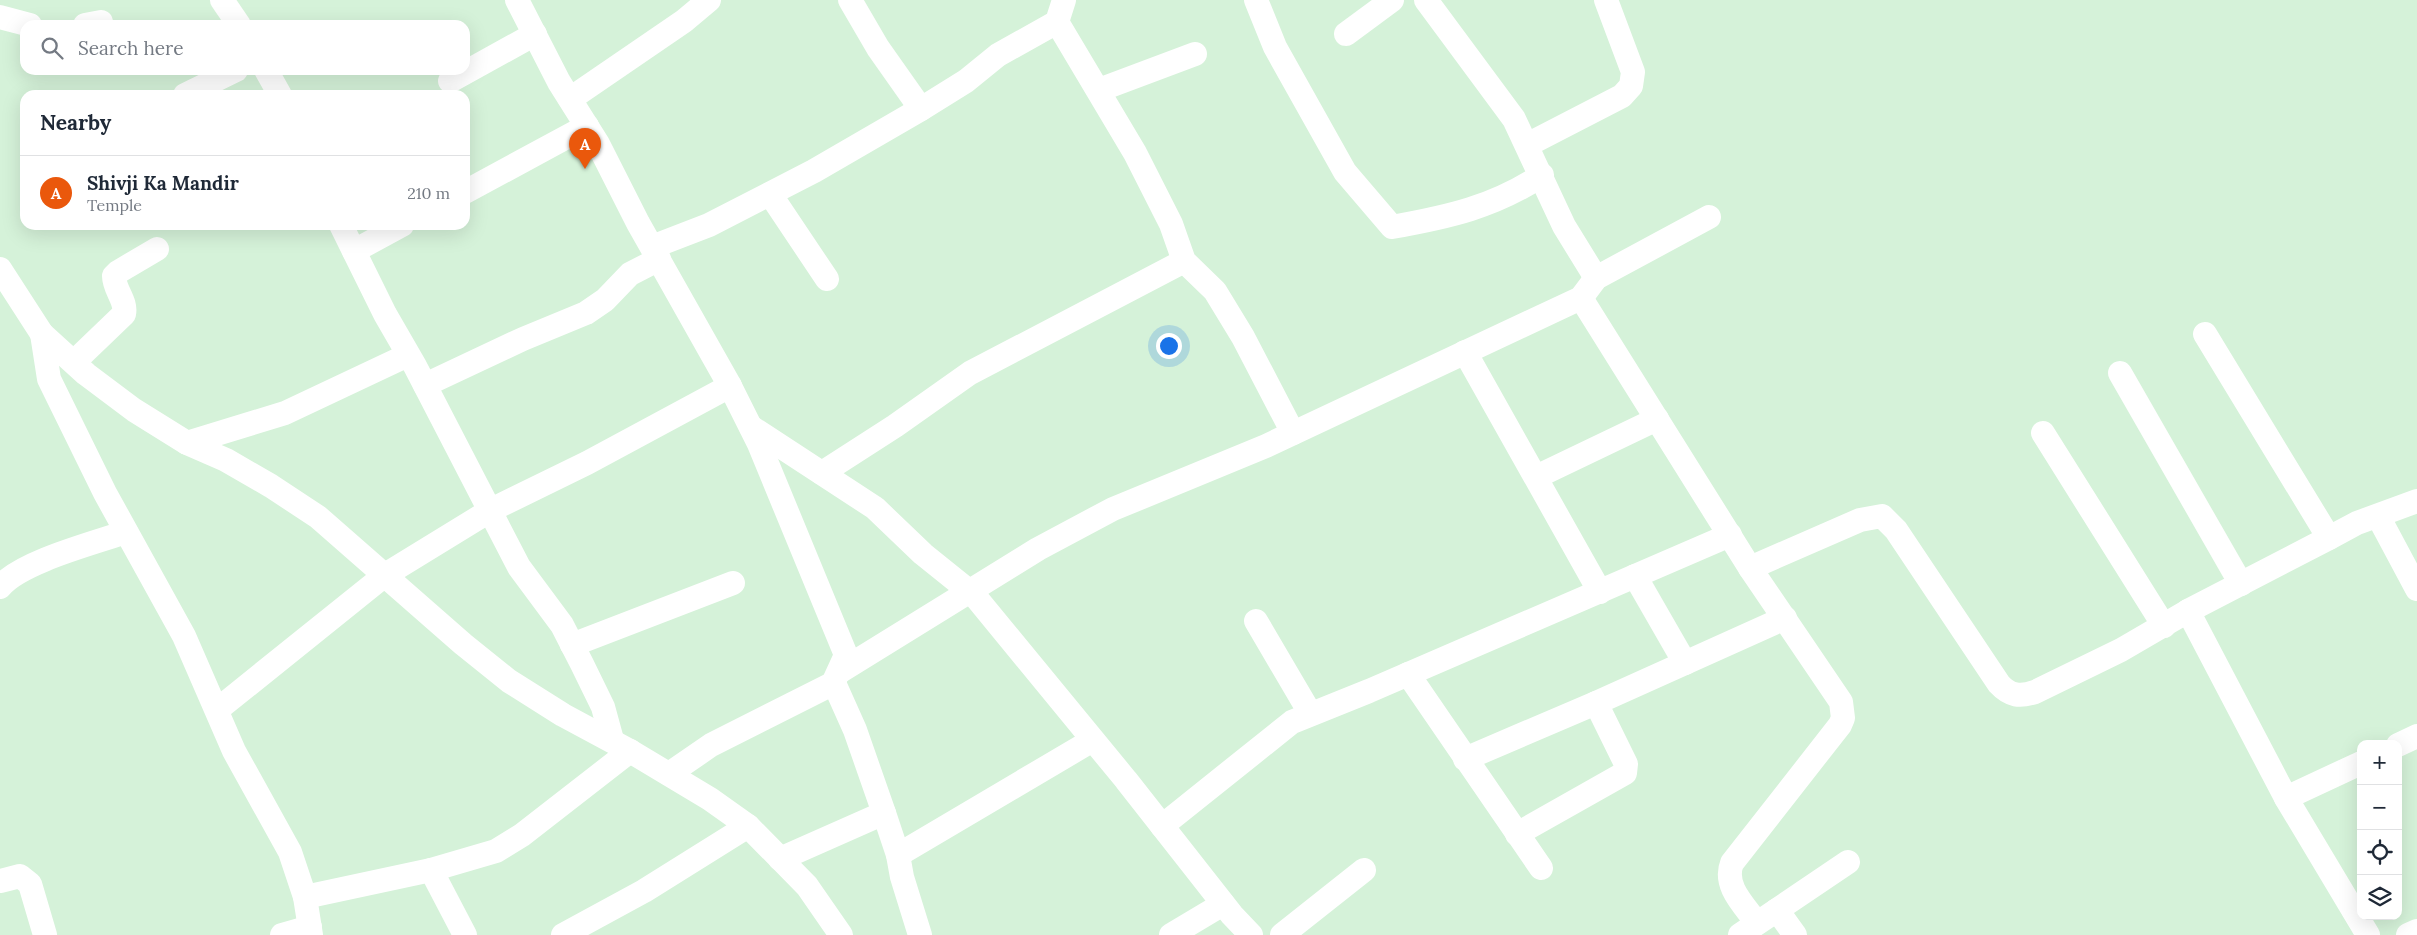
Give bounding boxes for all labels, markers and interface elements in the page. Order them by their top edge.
search box [20,20,470,75]
icon: search [38,34,66,62]
text: Search here [78,36,184,60]
text: Nearby [40,109,111,136]
pin: A [569,128,601,169]
text: Shivji Ka Mandir [87,171,239,195]
text: A [51,183,61,203]
text: 210 m [407,183,450,203]
text: Temple [87,195,142,215]
your location [1156,333,1182,359]
map controls [2357,740,2402,920]
button: + [2357,740,2402,785]
button: − [2357,785,2402,830]
button: locate [2357,830,2402,875]
button: layers [2357,875,2402,920]

